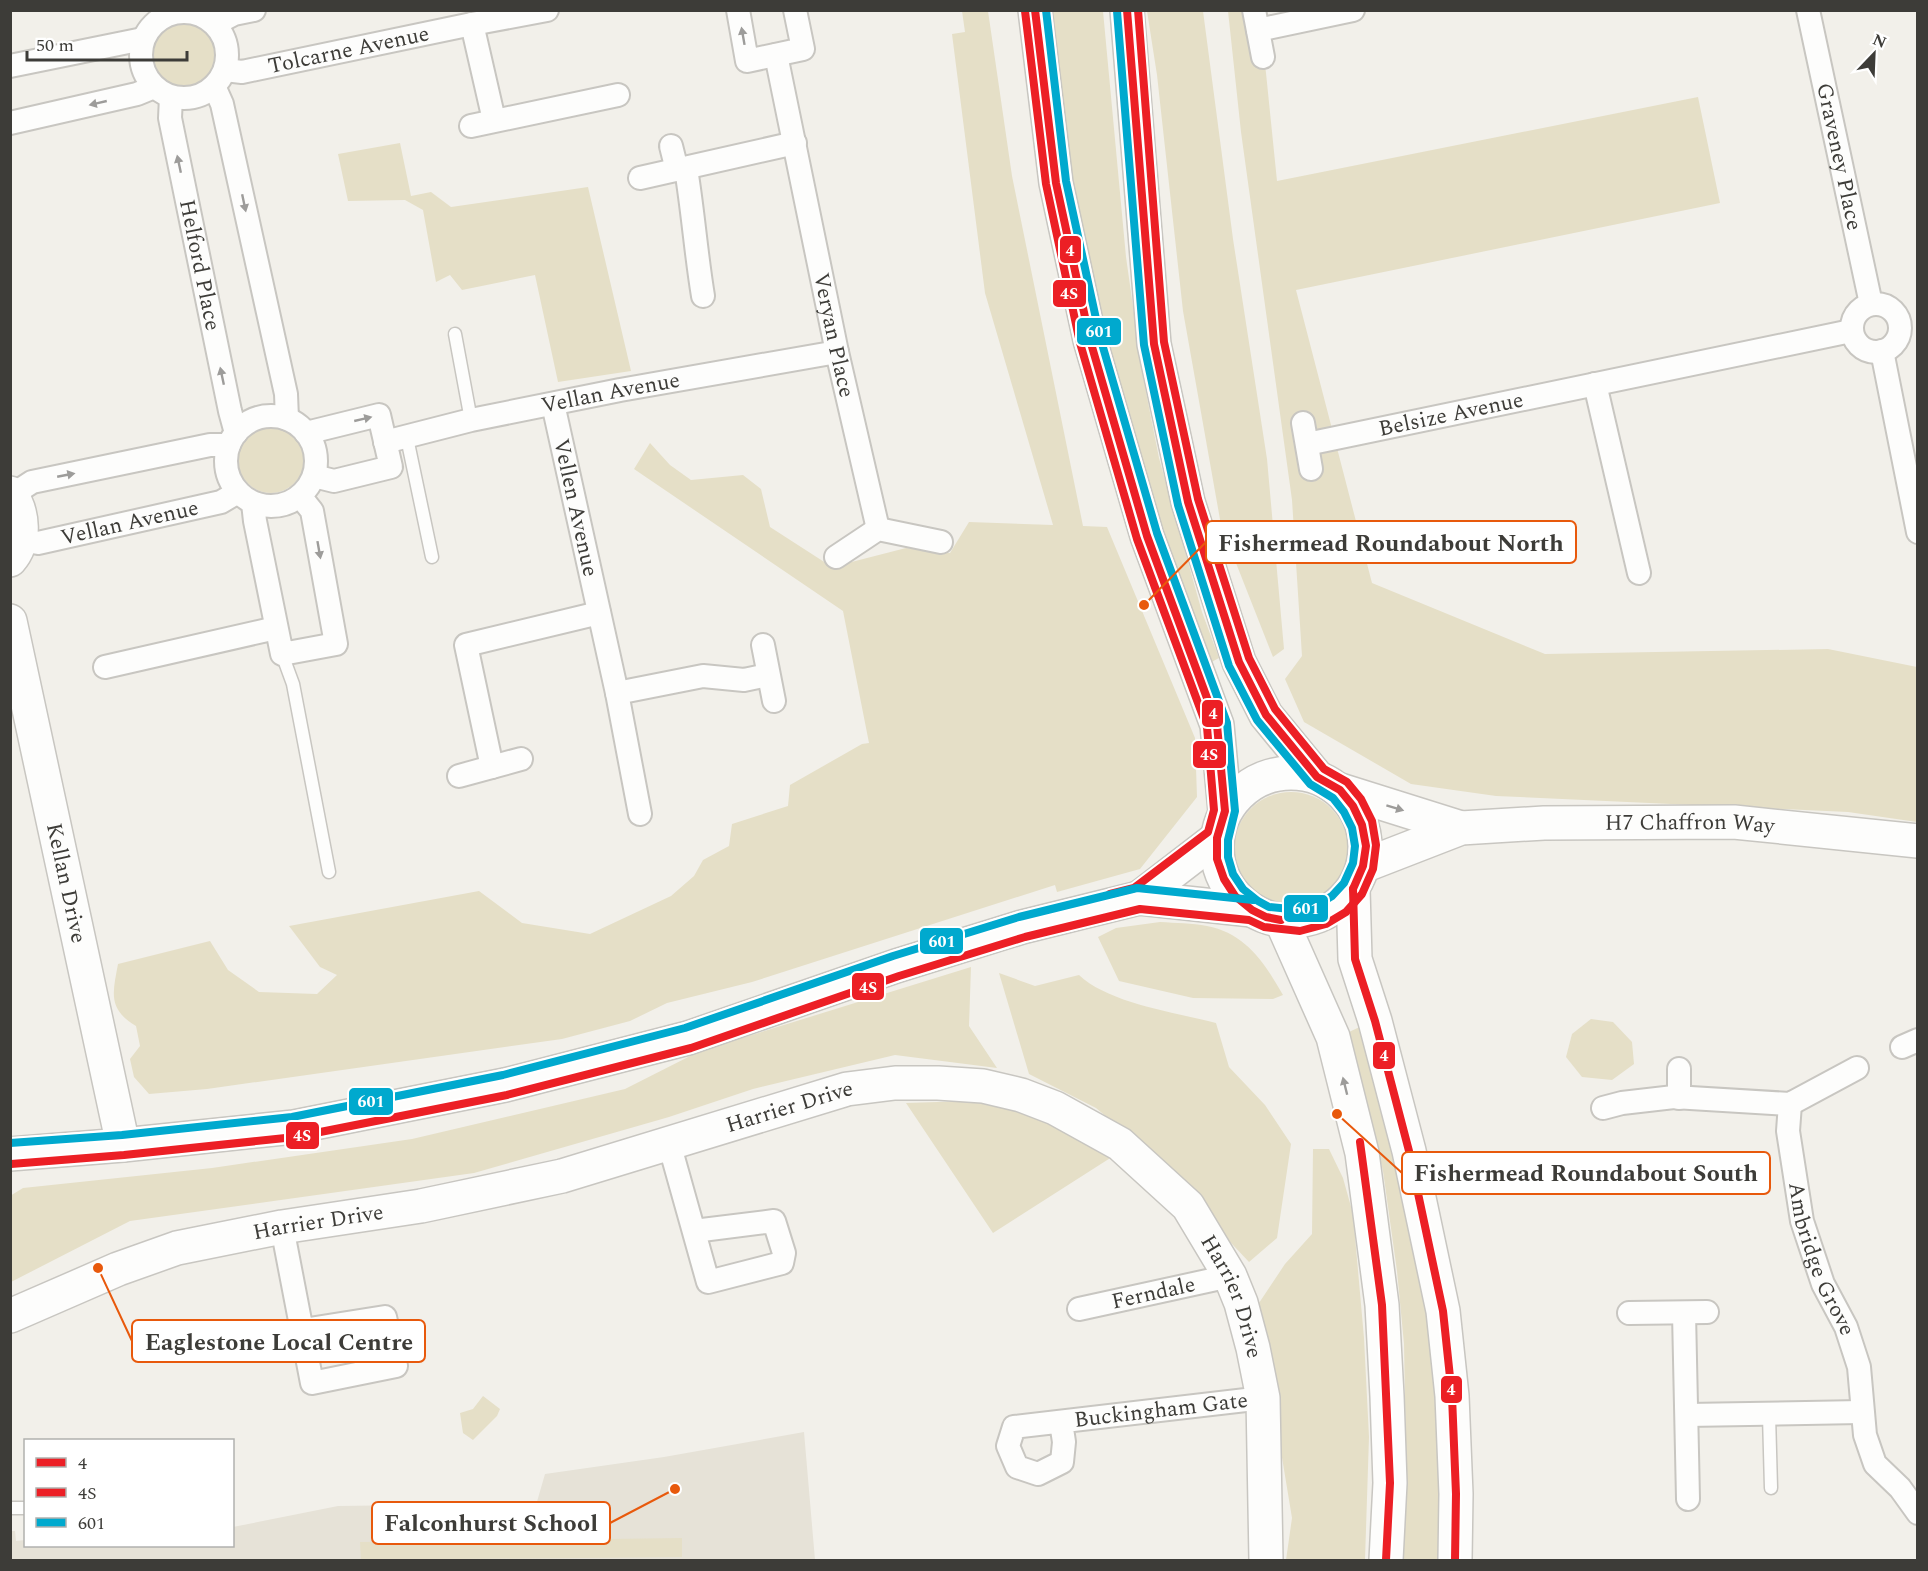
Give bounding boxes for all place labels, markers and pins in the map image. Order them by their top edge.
callout: Fishermead Roundabout North [1206,521,1576,563]
callout: Fishermead Roundabout South [1402,1152,1770,1194]
callout: Eaglestone Local Centre [132,1320,425,1362]
callout: Falconhurst School [372,1502,610,1544]

